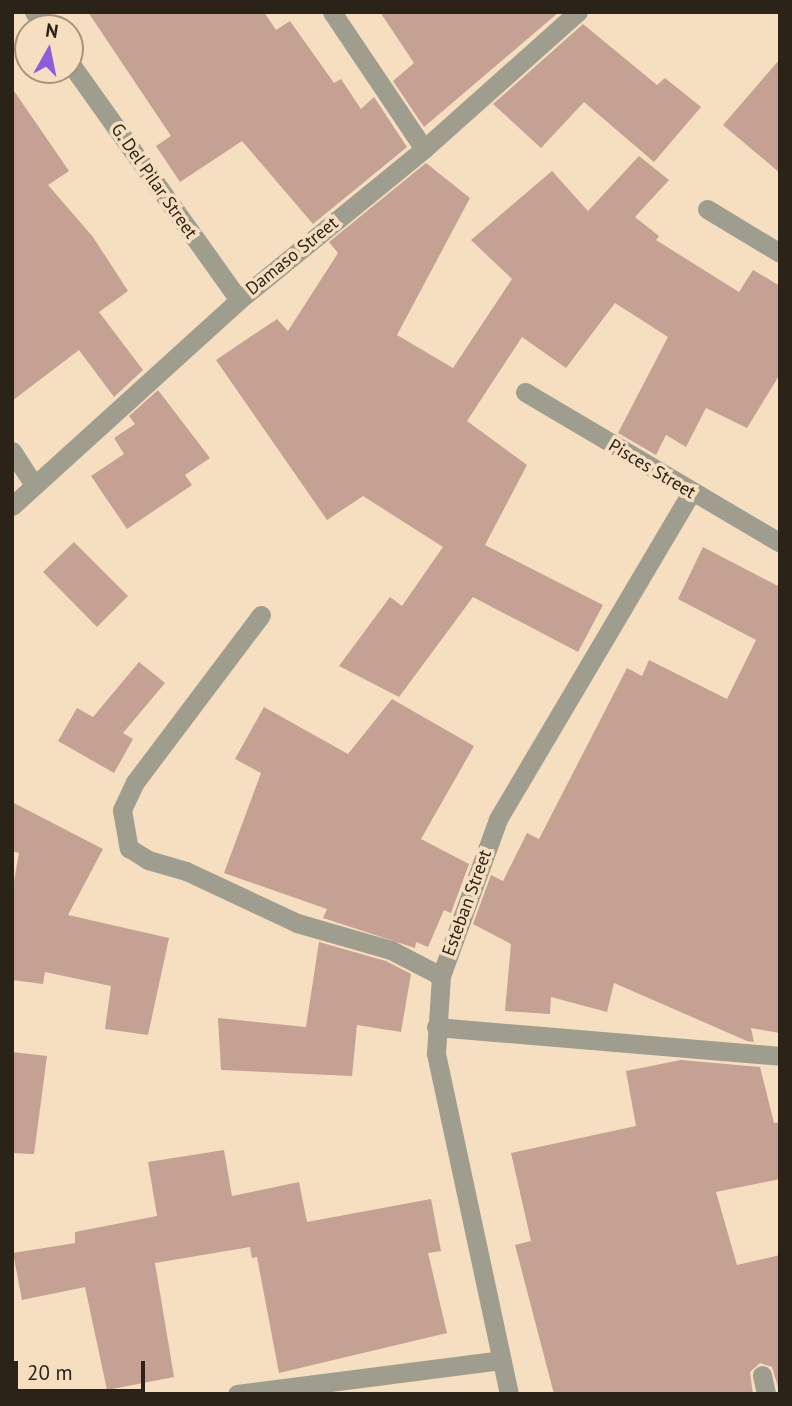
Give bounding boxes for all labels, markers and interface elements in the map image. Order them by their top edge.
north arrow [14,14,84,84]
text: N [44,17,60,43]
street label: G. Del Pilar Street [106,119,202,243]
street label: Damaso Street [242,212,342,300]
street label: Pisces Street [605,435,699,503]
street label: Esteban Street [438,847,496,959]
scale bar [18,1346,149,1390]
text: 20 m [27,1359,73,1386]

